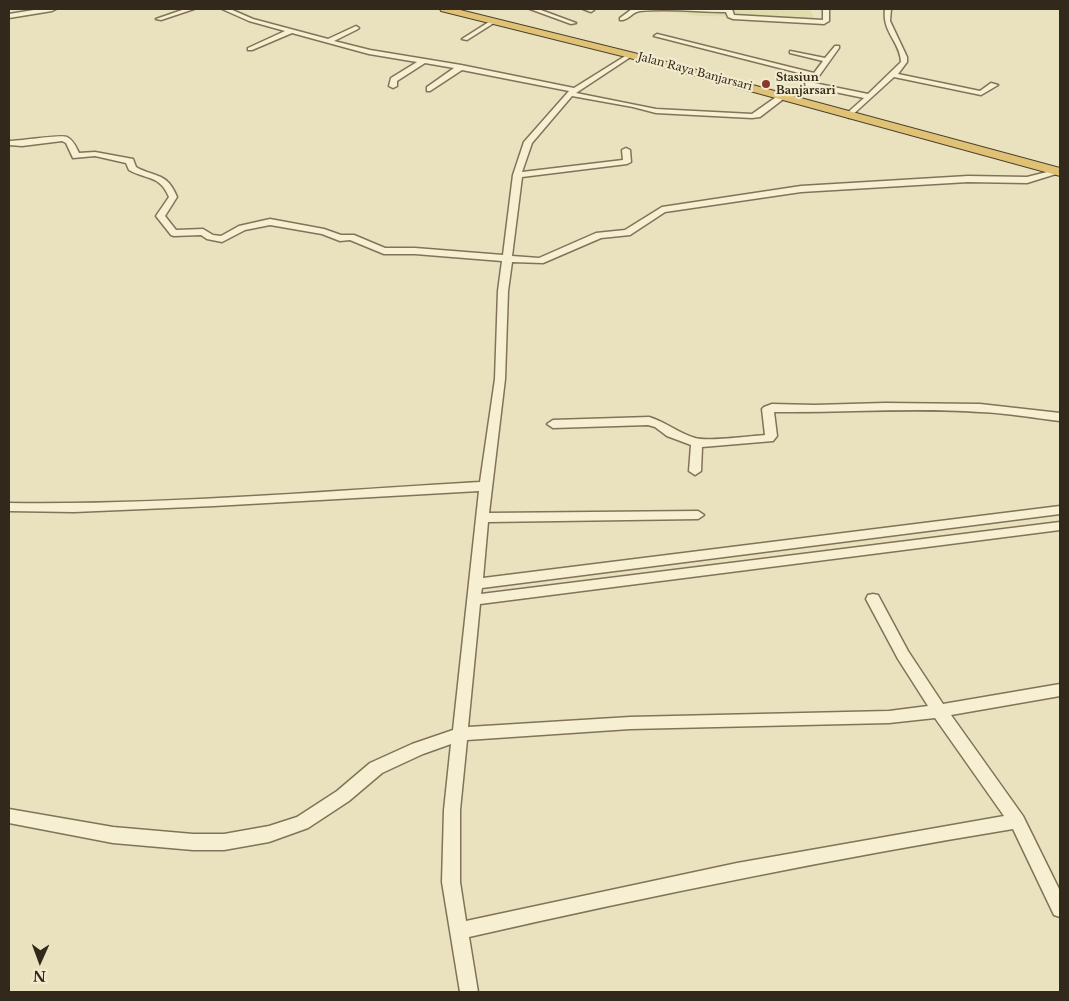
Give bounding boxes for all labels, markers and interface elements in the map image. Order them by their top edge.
street label: Jalan Raya Banjarsari [636,50,754,94]
place label: Stasiun Banjarsari [776,71,835,97]
marker: Stasiun Banjarsari [760,78,772,90]
north arrow [15,936,65,986]
text: N [33,967,46,985]

